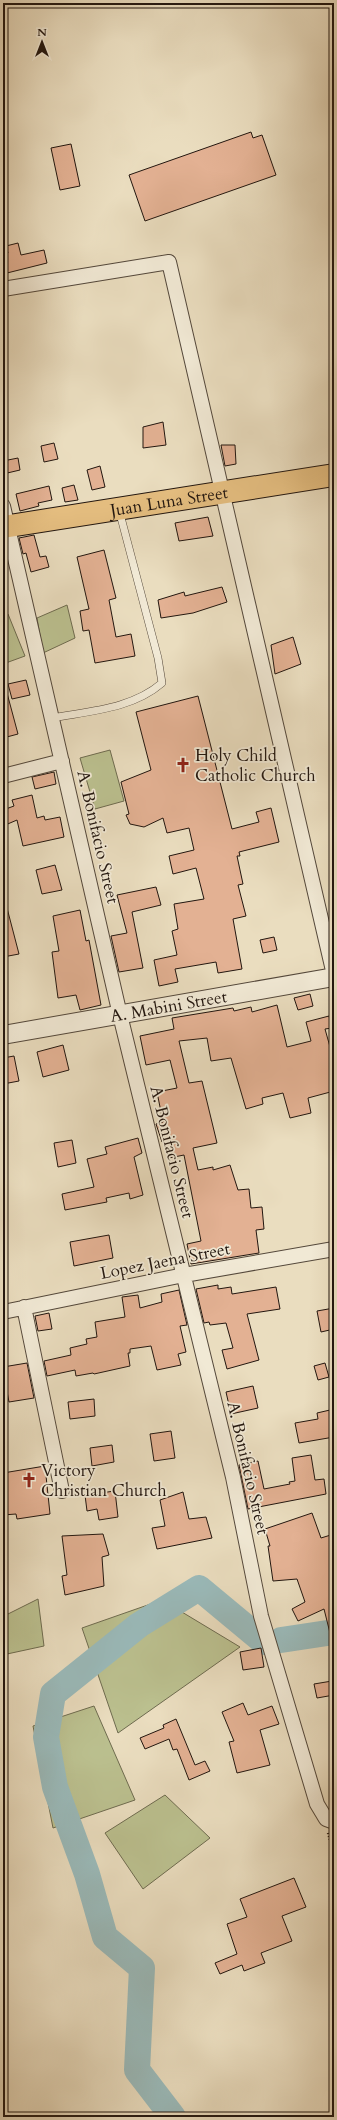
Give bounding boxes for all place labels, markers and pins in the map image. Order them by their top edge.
place label: Holy Child Catholic Church [195,744,316,787]
church icon: Holy Child Catholic Church [174,756,192,774]
place label: Victory Christian Church [41,1459,167,1502]
church icon: Victory Christian Church [20,1471,38,1489]

